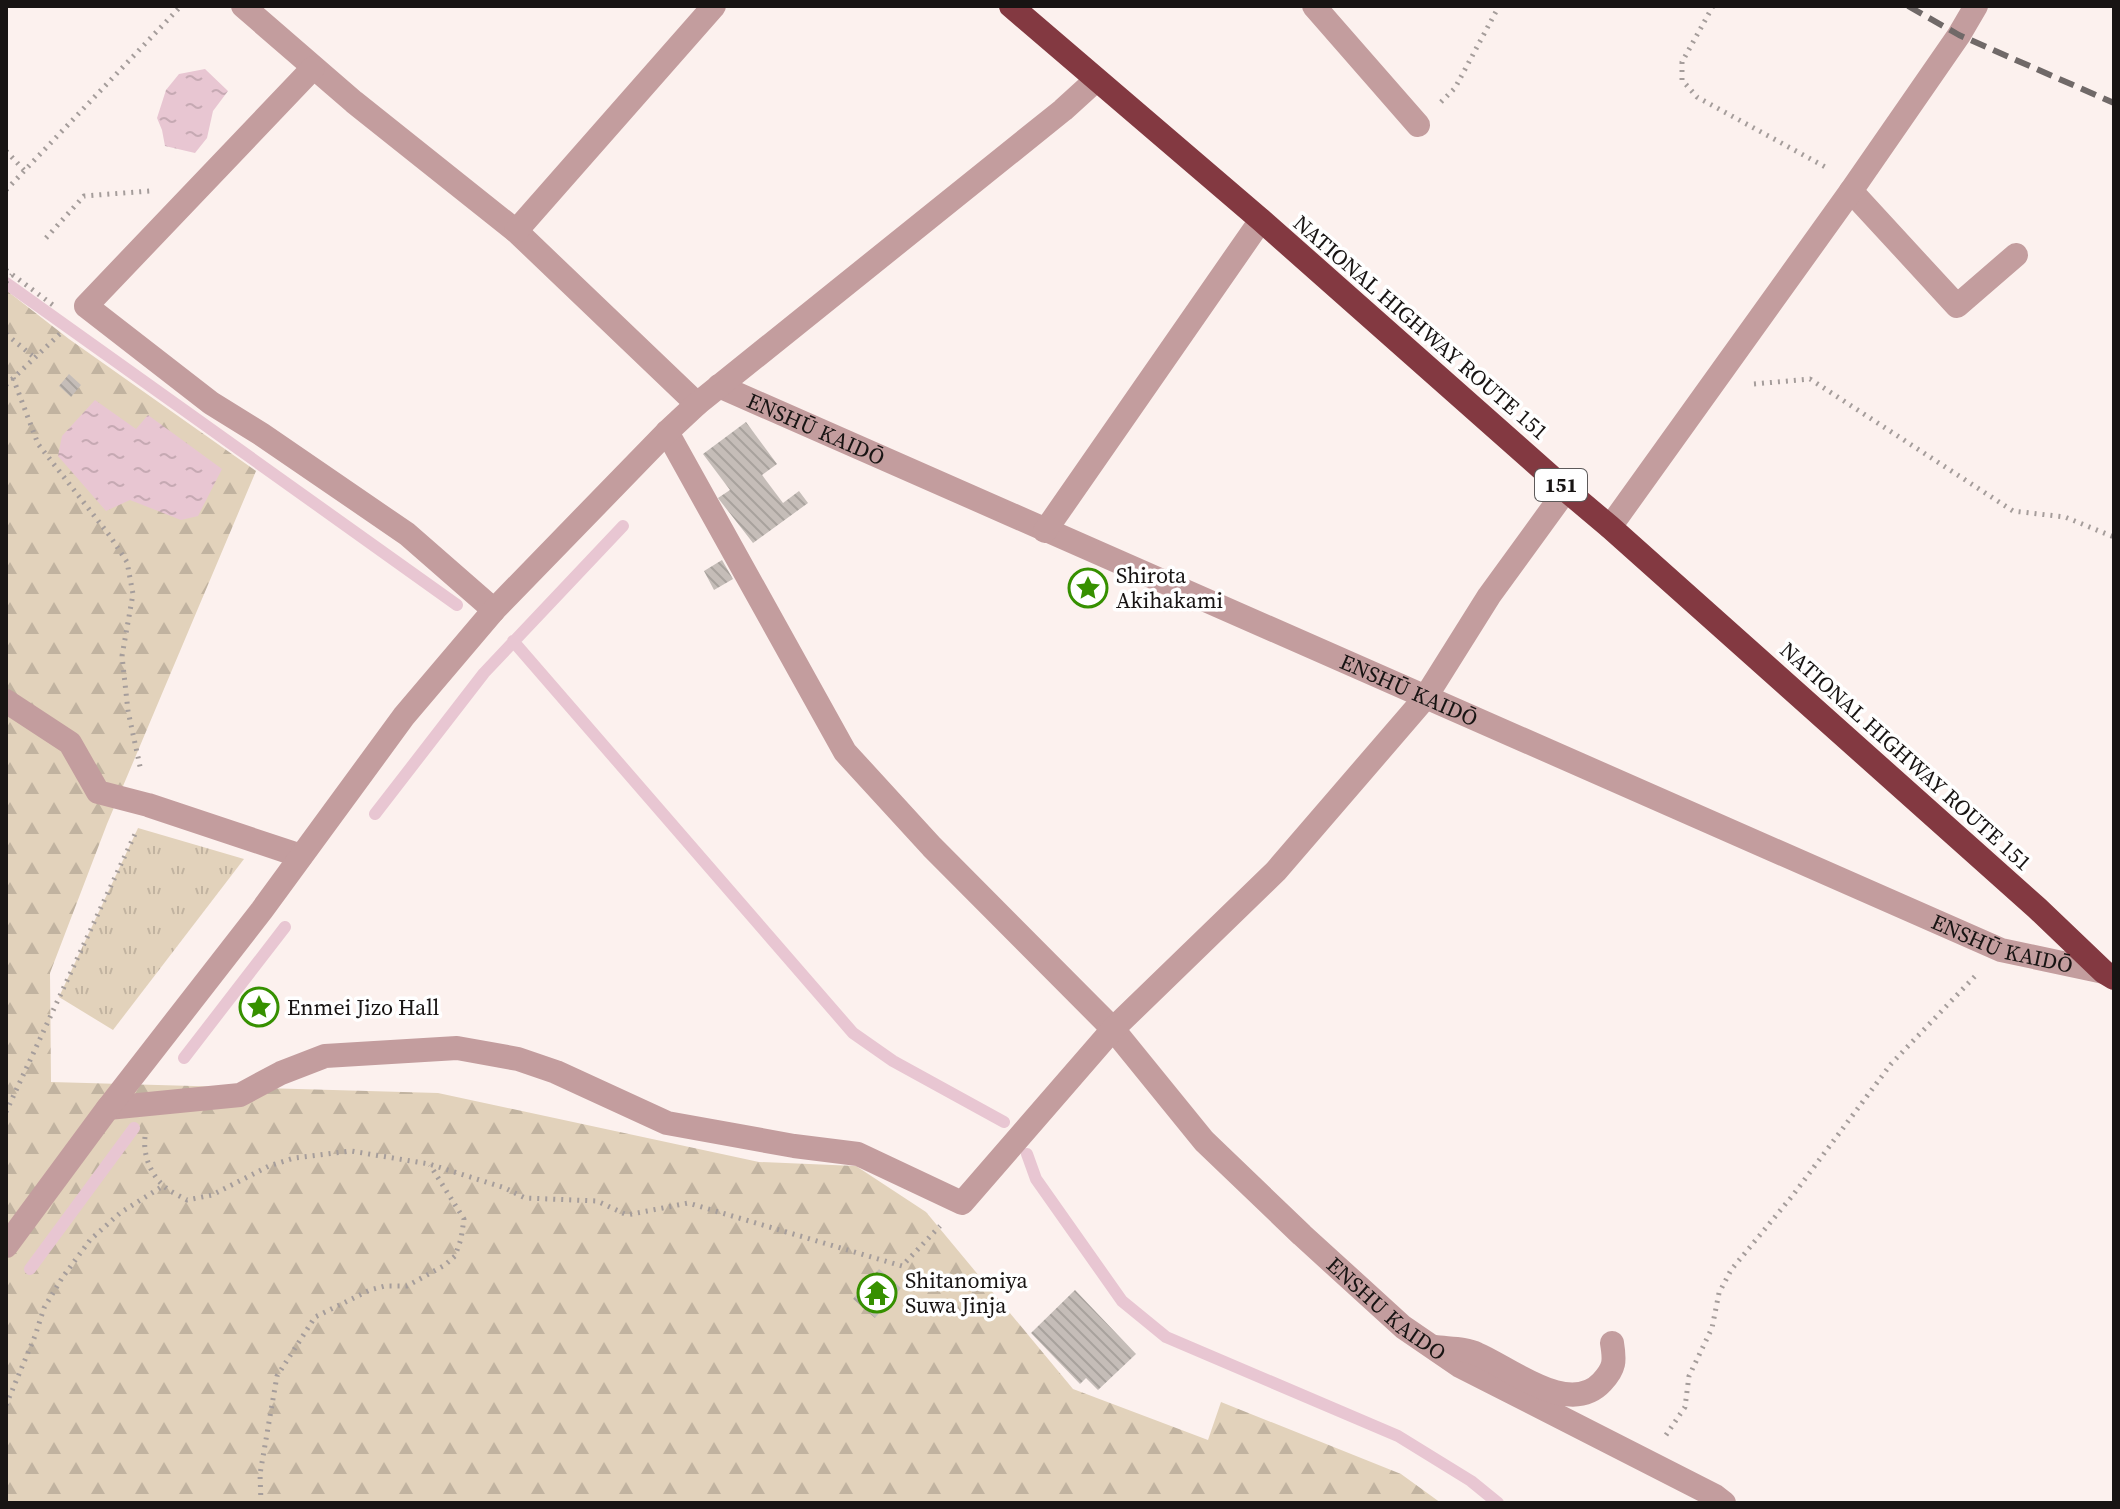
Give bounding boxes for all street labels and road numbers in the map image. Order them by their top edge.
street label: NATIONAL HIGHWAY ROUTE 151 [1287,208,1555,446]
street label: ENSHŪ KAIDŌ [742,385,890,472]
road number: 151 [1535,469,1587,501]
street label: NATIONAL HIGHWAY ROUTE 151 [1774,635,2038,877]
street label: ENSHŪ KAIDŌ [1336,646,1483,733]
street label: ENSHŪ KAIDŌ [1927,906,2076,980]
street label: ENSHU KAIDO [1320,1250,1452,1367]

